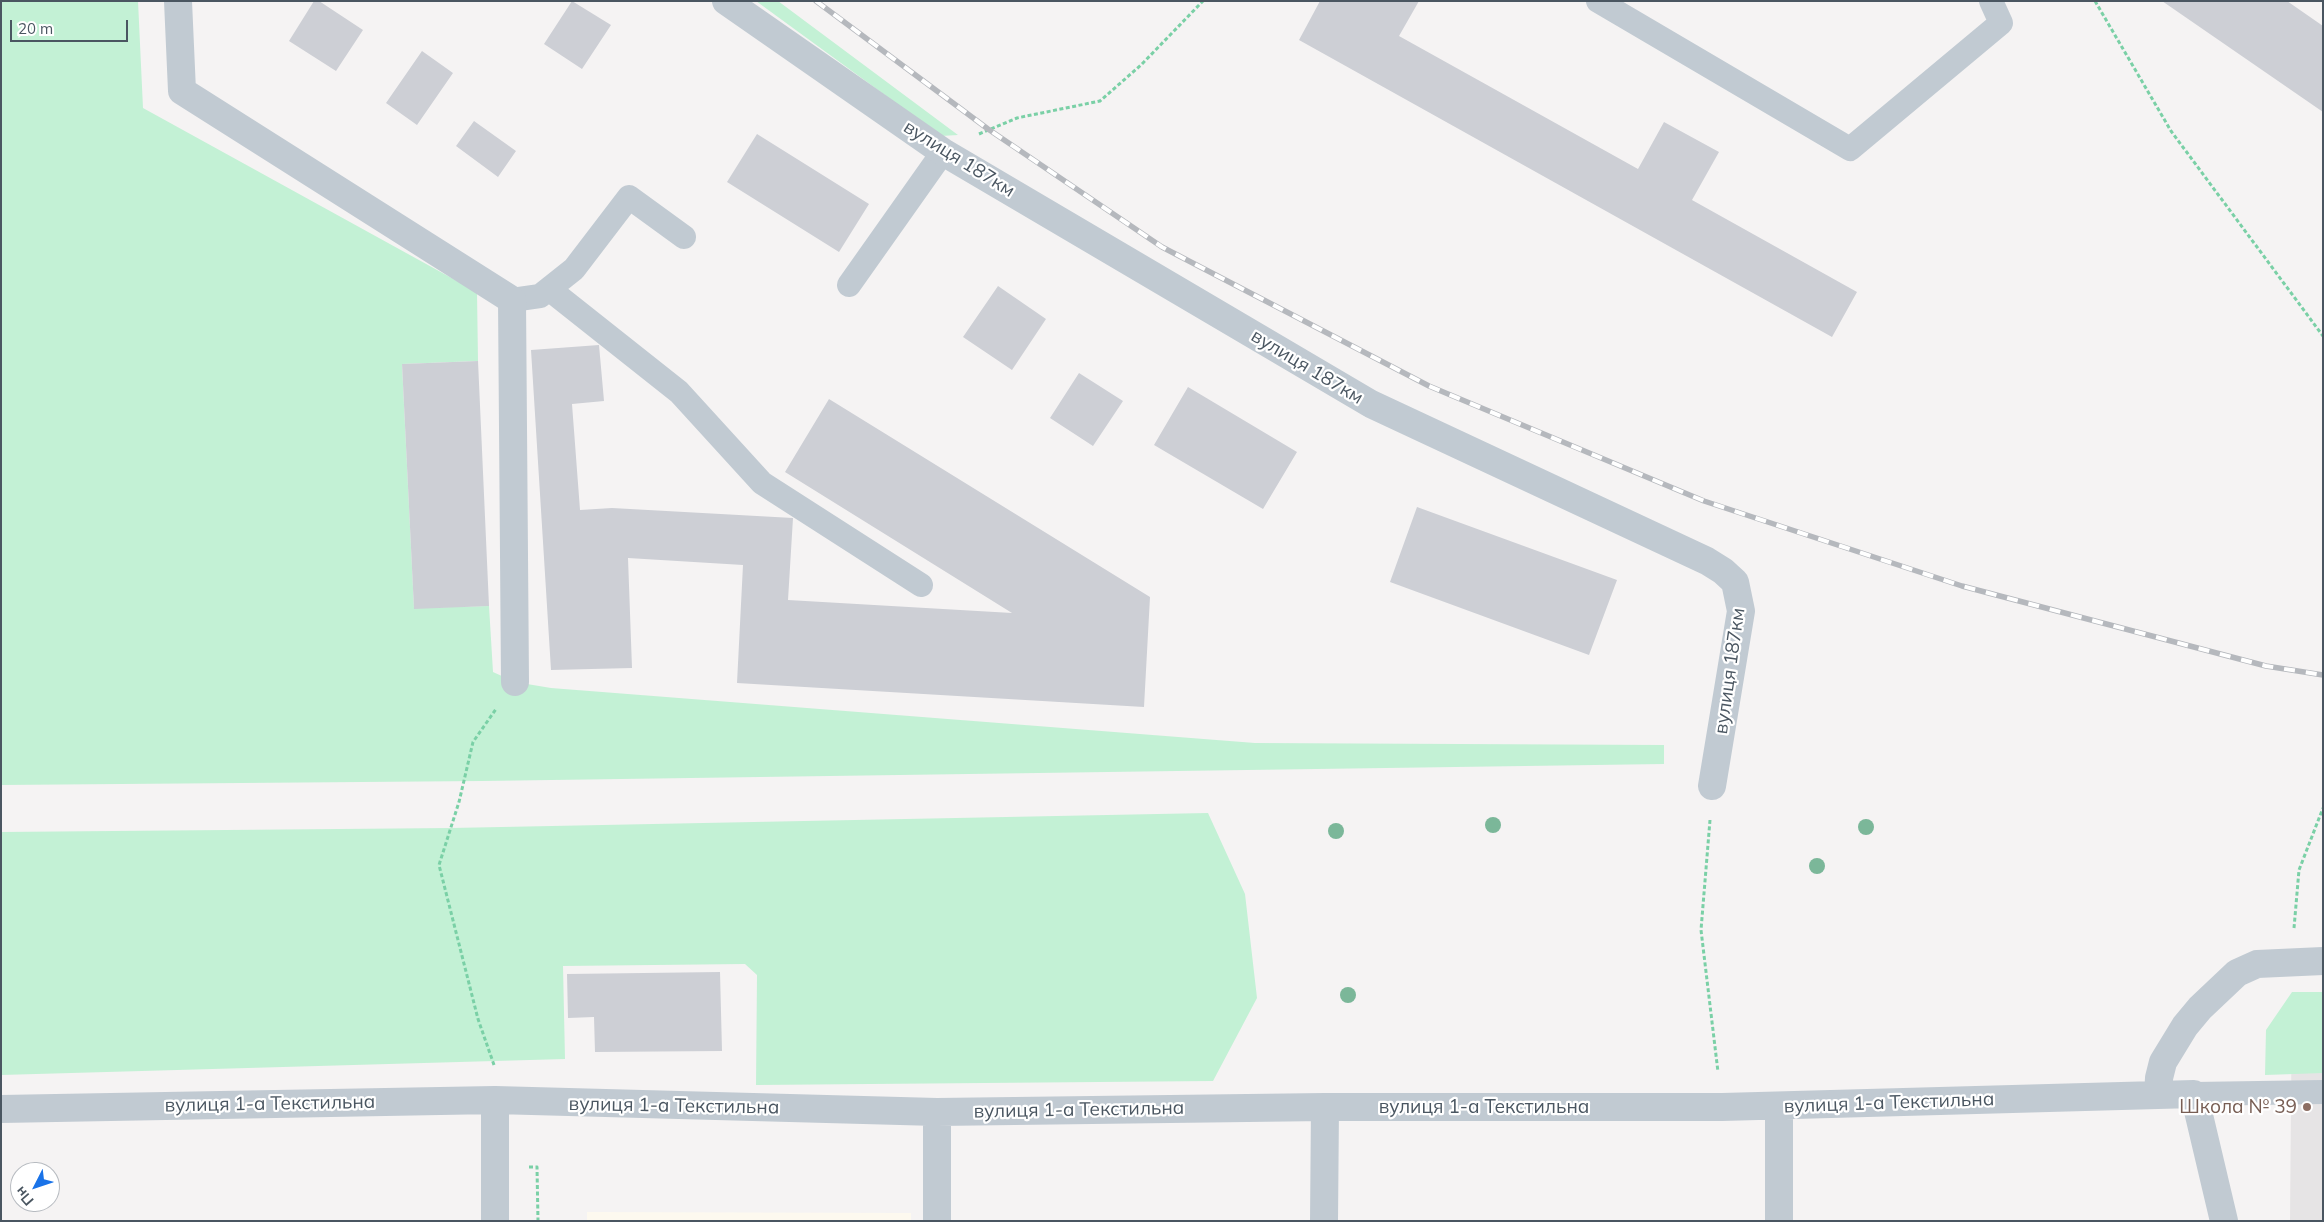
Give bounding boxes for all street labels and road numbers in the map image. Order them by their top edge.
street label: вулиця 187км [899,116,1019,202]
street label: вулиця 187км [1247,325,1367,409]
street label: вулиця 187км [1710,607,1750,735]
street label: вулиця 1-а Текстильна [1783,1088,1995,1118]
street label: вулиця 1-а Текстильна [164,1091,376,1117]
street label: вулиця 1-а Текстильна [568,1093,780,1119]
street label: вулиця 1-а Текстильна [1379,1096,1589,1118]
street label: вулиця 1-а Текстильна [973,1097,1185,1123]

